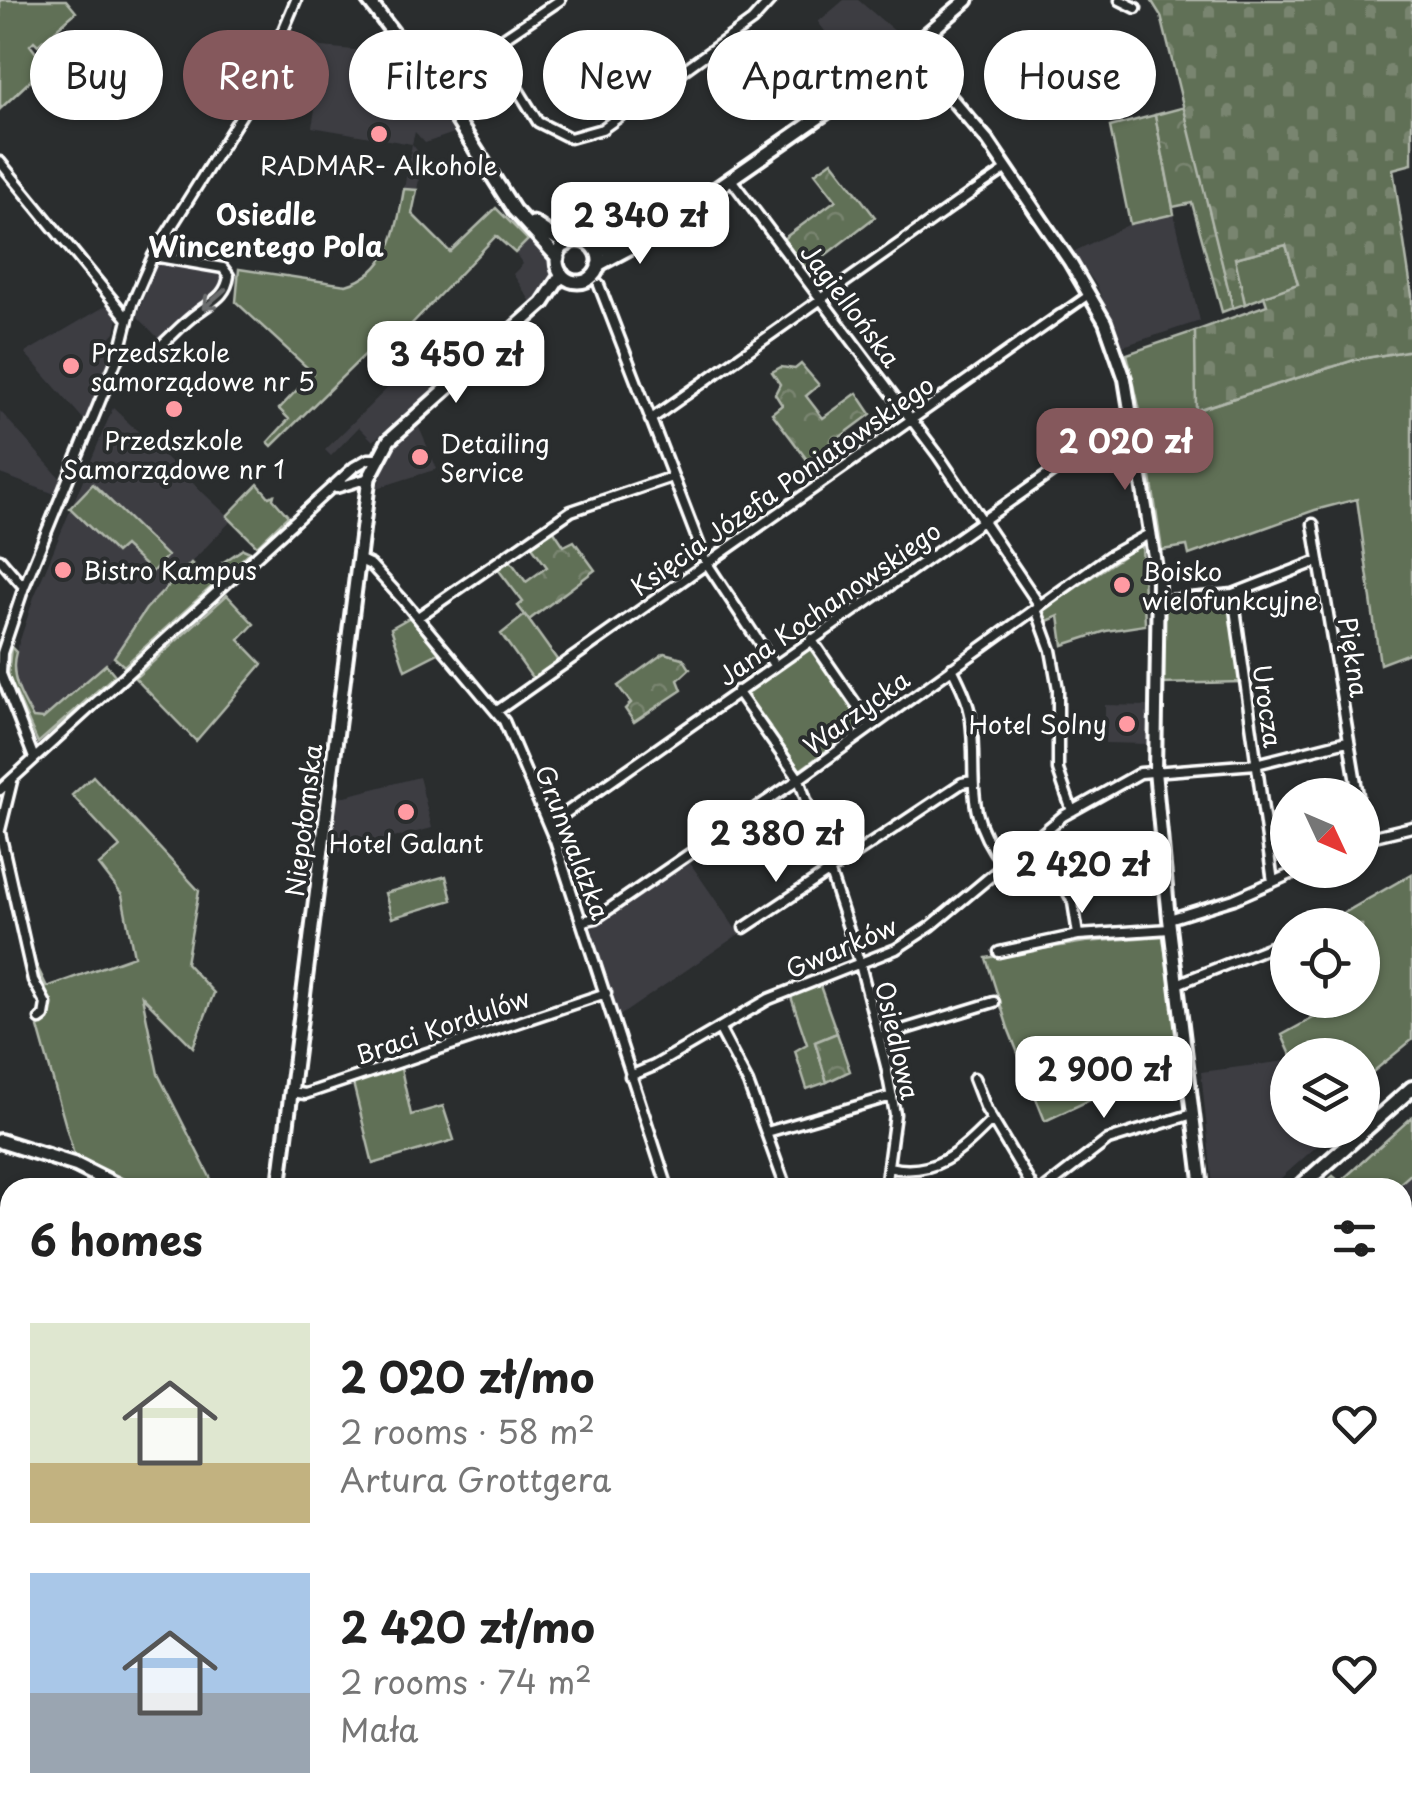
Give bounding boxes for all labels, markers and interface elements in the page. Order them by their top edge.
chip: Buy [30,30,163,120]
chip: Rent [183,30,329,120]
chip: Filters [349,30,523,120]
chip: New [543,30,687,120]
chip: Apartment [707,30,964,120]
chip: House [984,30,1156,120]
marker: RADMAR- Alkohole [368,123,390,145]
place label: RADMAR- Alkohole [260,146,498,184]
pin: 2 340 zł [537,182,743,267]
text: 2 340 zł [573,190,707,238]
district label: Osiedle Wincentego Pola [148,192,384,267]
street label: Jagiellońska [792,235,911,375]
one-way arrow [202,287,227,310]
pin: 3 450 zł [353,321,559,406]
text: 3 450 zł [389,329,523,377]
place label: Przedszkole samorządowe nr 5 [91,333,315,400]
marker: Przedszkole samorządowe nr 5 [60,355,82,377]
street label: Księcia Józefa Poniatowskiego [623,365,941,605]
marker: Przedszkole Samorządowe nr 1 [163,398,185,420]
pin: 2 020 zł [1022,408,1228,493]
text: 2 020 zł [1058,416,1192,464]
place label: Przedszkole Samorządowe nr 1 [63,421,285,488]
place label: Detailing Service [440,424,550,491]
marker: Detailing Service [409,446,431,468]
street label: Jana Kochanowskiego [710,511,948,695]
place label: Bistro Kampus [83,551,257,589]
place label: Boisko wielofunkcyjne [1142,552,1318,619]
marker: Bistro Kampus [52,559,74,581]
marker: Boisko wielofunkcyjne [1111,574,1133,596]
street label: Piękna [1329,614,1379,700]
street label: Warzycka [795,660,917,764]
street label: Urocza [1243,662,1293,750]
place label: Hotel Solny [968,705,1107,743]
marker: Hotel Solny [1116,713,1138,735]
street label: Niepołomska [275,741,331,899]
street label: Grunwaldzka [526,759,620,925]
north arrow [1270,778,1380,888]
map controls [1270,778,1380,1148]
pin: 2 380 zł [673,800,879,885]
marker: Hotel Galant [395,801,417,823]
text: 2 380 zł [709,808,843,856]
place label: Hotel Galant [329,824,483,862]
pin: 2 420 zł [979,831,1185,916]
text: 2 420 zł [1015,839,1149,887]
street label: Gwarków [779,906,903,987]
button: locate [1270,908,1380,1018]
street label: Osiedlowa [866,977,930,1103]
street label: Braci Kordulów [350,978,534,1074]
pin: 2 900 zł [1001,1036,1207,1121]
button: layers [1270,1038,1380,1148]
text: 2 900 zł [1037,1044,1171,1092]
text: 6 homes [30,1207,203,1270]
icon: filters [1327,1211,1382,1266]
text: 2 020 zł/mo [340,1344,594,1407]
icon: home [110,1363,230,1483]
icon: heart [1327,1396,1382,1451]
text: 2 rooms · 58 m² [340,1407,595,1455]
text: Artura Grottgera [340,1455,611,1503]
text: 2 420 zł/mo [340,1594,595,1657]
icon: home [110,1613,230,1733]
icon: heart [1327,1646,1382,1701]
text: 2 rooms · 74 m² [340,1657,592,1705]
text: Mała [340,1705,419,1753]

